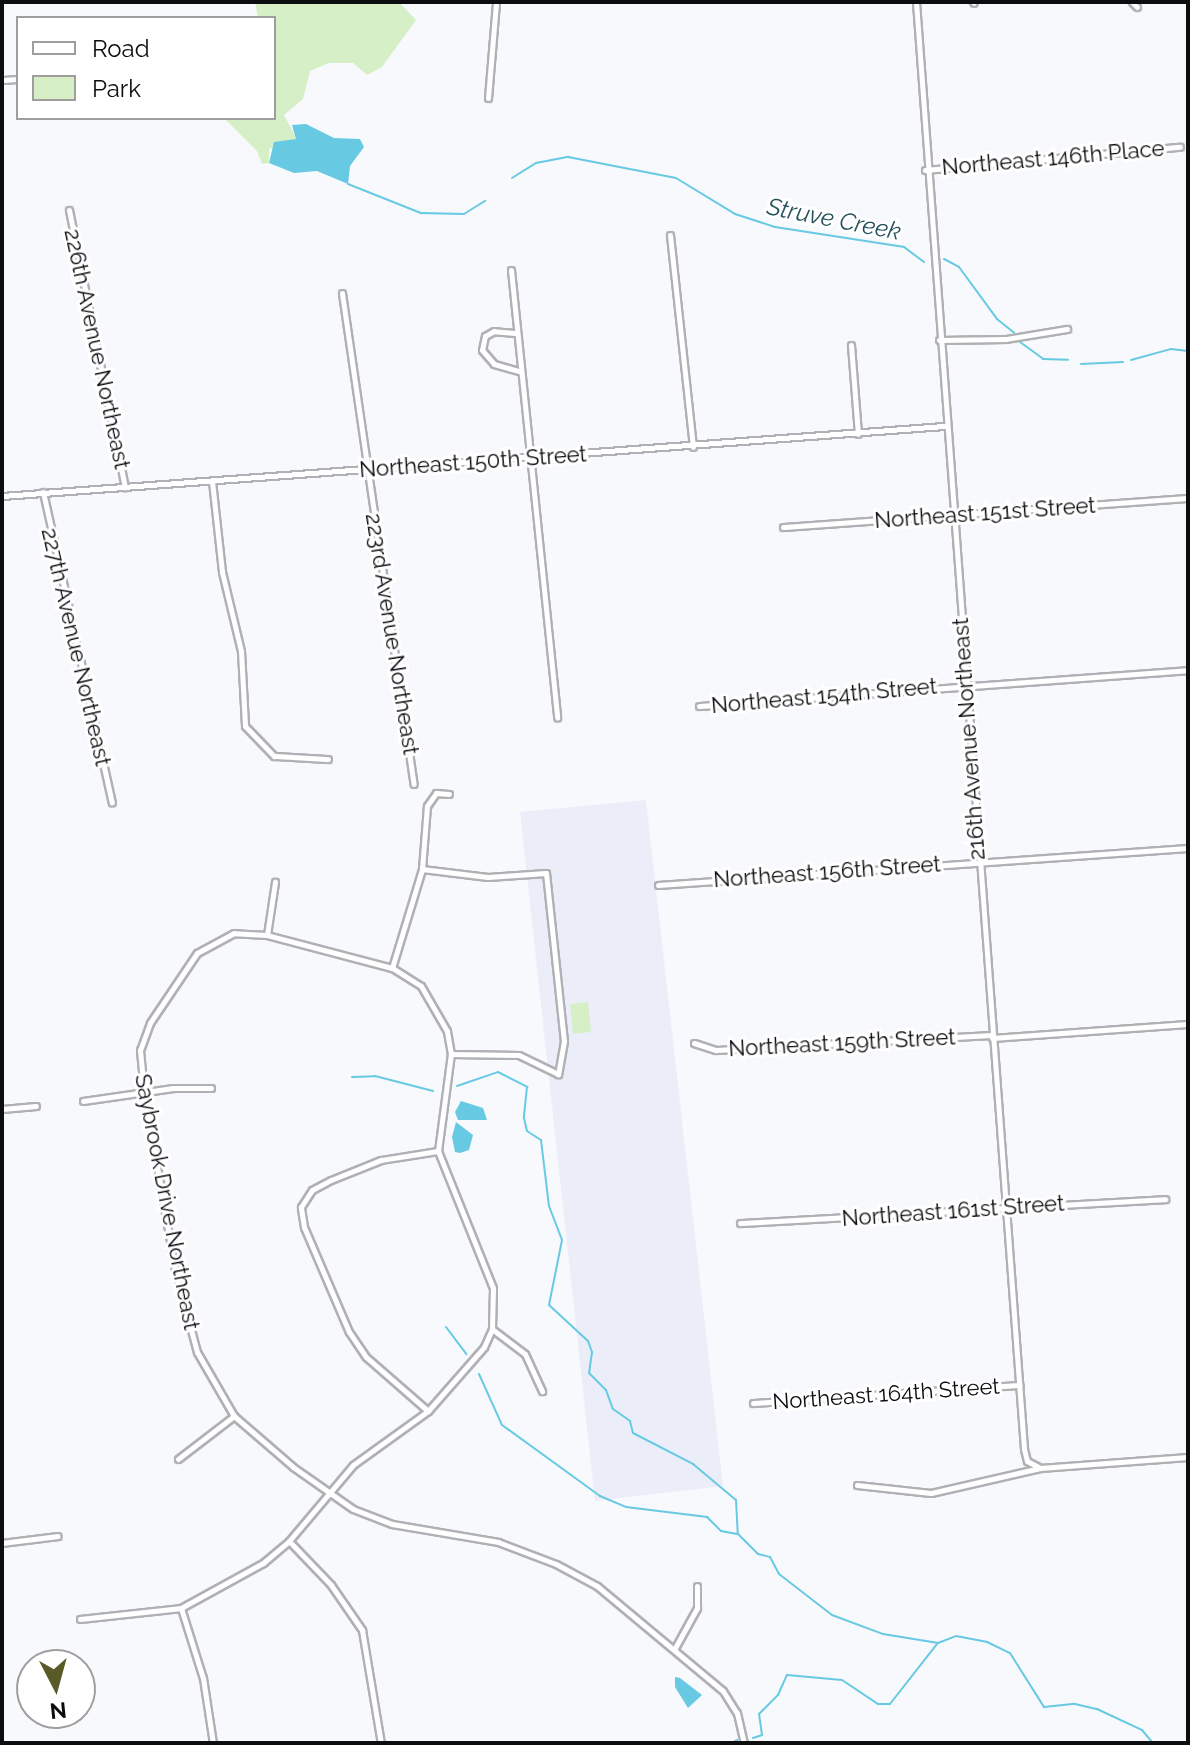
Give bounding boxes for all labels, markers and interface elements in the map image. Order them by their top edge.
legend [16,16,276,120]
text: Road [92,34,150,63]
text: Park [92,74,141,103]
street label: Northeast 146th Place [941,135,1165,181]
water label: Struve Creek [764,192,904,246]
street label: 226th Avenue Northeast [59,226,135,472]
street label: Northeast 150th Street [358,441,588,483]
street label: Northeast 151st Street [873,492,1097,534]
street label: 223rd Avenue Northeast [360,511,424,757]
street label: 227th Avenue Northeast [36,525,116,769]
street label: 216th Avenue Northeast [947,617,991,861]
street label: Northeast 154th Street [710,673,938,719]
street label: Northeast 156th Street [712,851,942,893]
street label: Northeast 159th Street [728,1024,956,1062]
street label: Saybrook Drive Northeast [129,1072,205,1332]
street label: Northeast 161st Street [841,1190,1065,1232]
street label: Northeast 164th Street [771,1373,1001,1415]
north arrow [16,1649,96,1729]
text: N [49,1697,68,1725]

